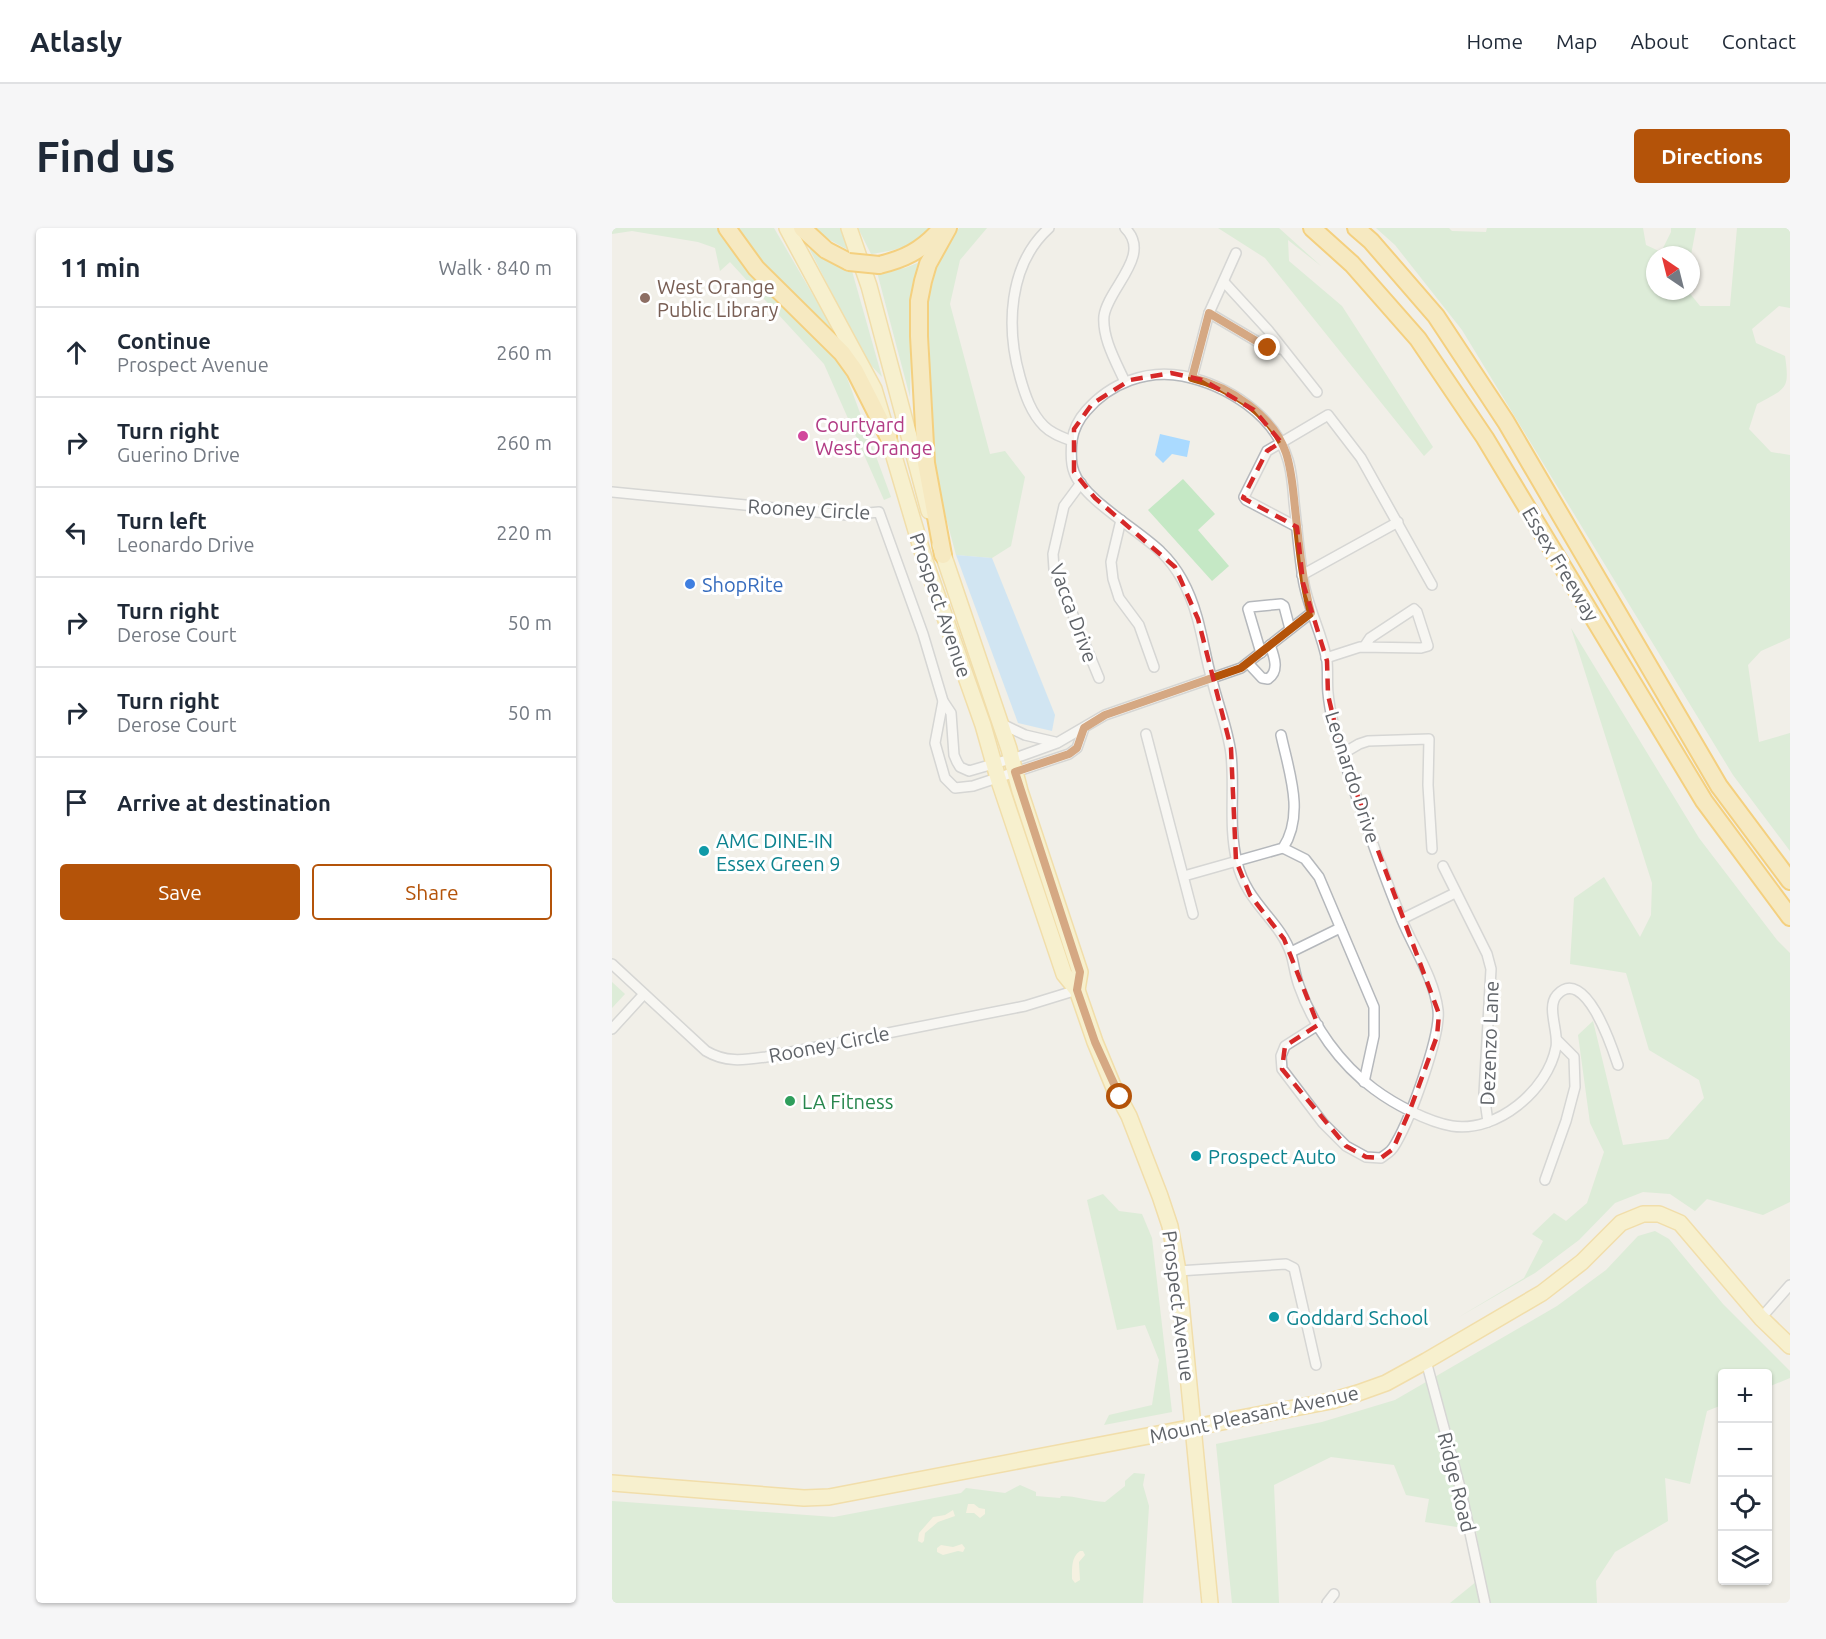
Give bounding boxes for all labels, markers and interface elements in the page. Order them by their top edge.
text: Atlasly [30,26,122,57]
text: Home [1466,29,1523,53]
text: Map [1556,29,1597,53]
text: About [1630,29,1689,53]
text: Contact [1722,29,1796,53]
button: Directions [1634,129,1790,183]
text: Find us [36,133,175,180]
north arrow [1646,246,1700,300]
text: 11 min [60,253,140,282]
text: Walk · 840 m [439,256,552,279]
place label: West Orange Public Library [657,275,779,321]
marker: West Orange Public Library [638,291,652,305]
text: Continue [117,328,211,353]
route end [1254,334,1280,360]
icon: ahead [60,336,93,369]
text: 260 m [496,341,552,364]
text: Prospect Avenue [117,353,269,376]
place label: Courtyard West Orange [815,413,933,459]
text: Turn right [117,418,219,443]
icon: right [60,426,93,459]
marker: Courtyard West Orange [796,429,810,443]
text: 260 m [496,431,552,454]
text: Guerino Drive [117,443,240,466]
street label: Rooney Circle [747,494,871,524]
street label: Essex Freeway [1518,503,1604,626]
text: Turn left [117,508,207,533]
icon: left [60,516,93,549]
text: 220 m [496,521,552,544]
street label: Prospect Avenue [905,530,977,680]
text: Leonardo Drive [117,533,254,556]
street label: Vacca Drive [1046,561,1102,665]
place label: ShopRite [702,573,784,596]
marker: ShopRite [683,577,697,591]
text: Turn right [117,598,219,623]
icon: right [60,606,93,639]
text: 50 m [508,611,552,634]
text: Derose Court [117,623,237,646]
text: Turn right [117,688,219,713]
icon: right [60,696,93,729]
text: 50 m [508,701,552,724]
street label: Leonardo Drive [1321,708,1385,846]
text: Derose Court [117,713,237,736]
icon: arrive [60,786,93,819]
text: Arrive at destination [117,790,331,815]
place label: AMC DINE-IN Essex Green 9 [716,829,840,875]
marker: AMC DINE-IN Essex Green 9 [697,844,711,858]
button: Save [60,864,300,920]
button: Share [312,864,552,920]
street label: Dezenzo Lane [1475,980,1503,1106]
street label: Rooney Circle [767,1021,891,1067]
route start [1106,1083,1132,1109]
place label: LA Fitness [802,1090,893,1113]
marker: LA Fitness [783,1094,797,1108]
place label: Prospect Auto [1208,1145,1336,1168]
marker: Prospect Auto [1189,1149,1203,1163]
street label: Prospect Avenue [1158,1229,1200,1383]
place label: Goddard School [1286,1306,1428,1329]
marker: Goddard School [1267,1310,1281,1324]
map controls [1718,1369,1772,1585]
button: + [1718,1369,1772,1423]
street label: Mount Pleasant Avenue [1147,1381,1361,1447]
button: − [1718,1423,1772,1477]
street label: Ridge Road [1433,1430,1481,1534]
button: locate [1718,1477,1772,1531]
button: layers [1718,1531,1772,1585]

